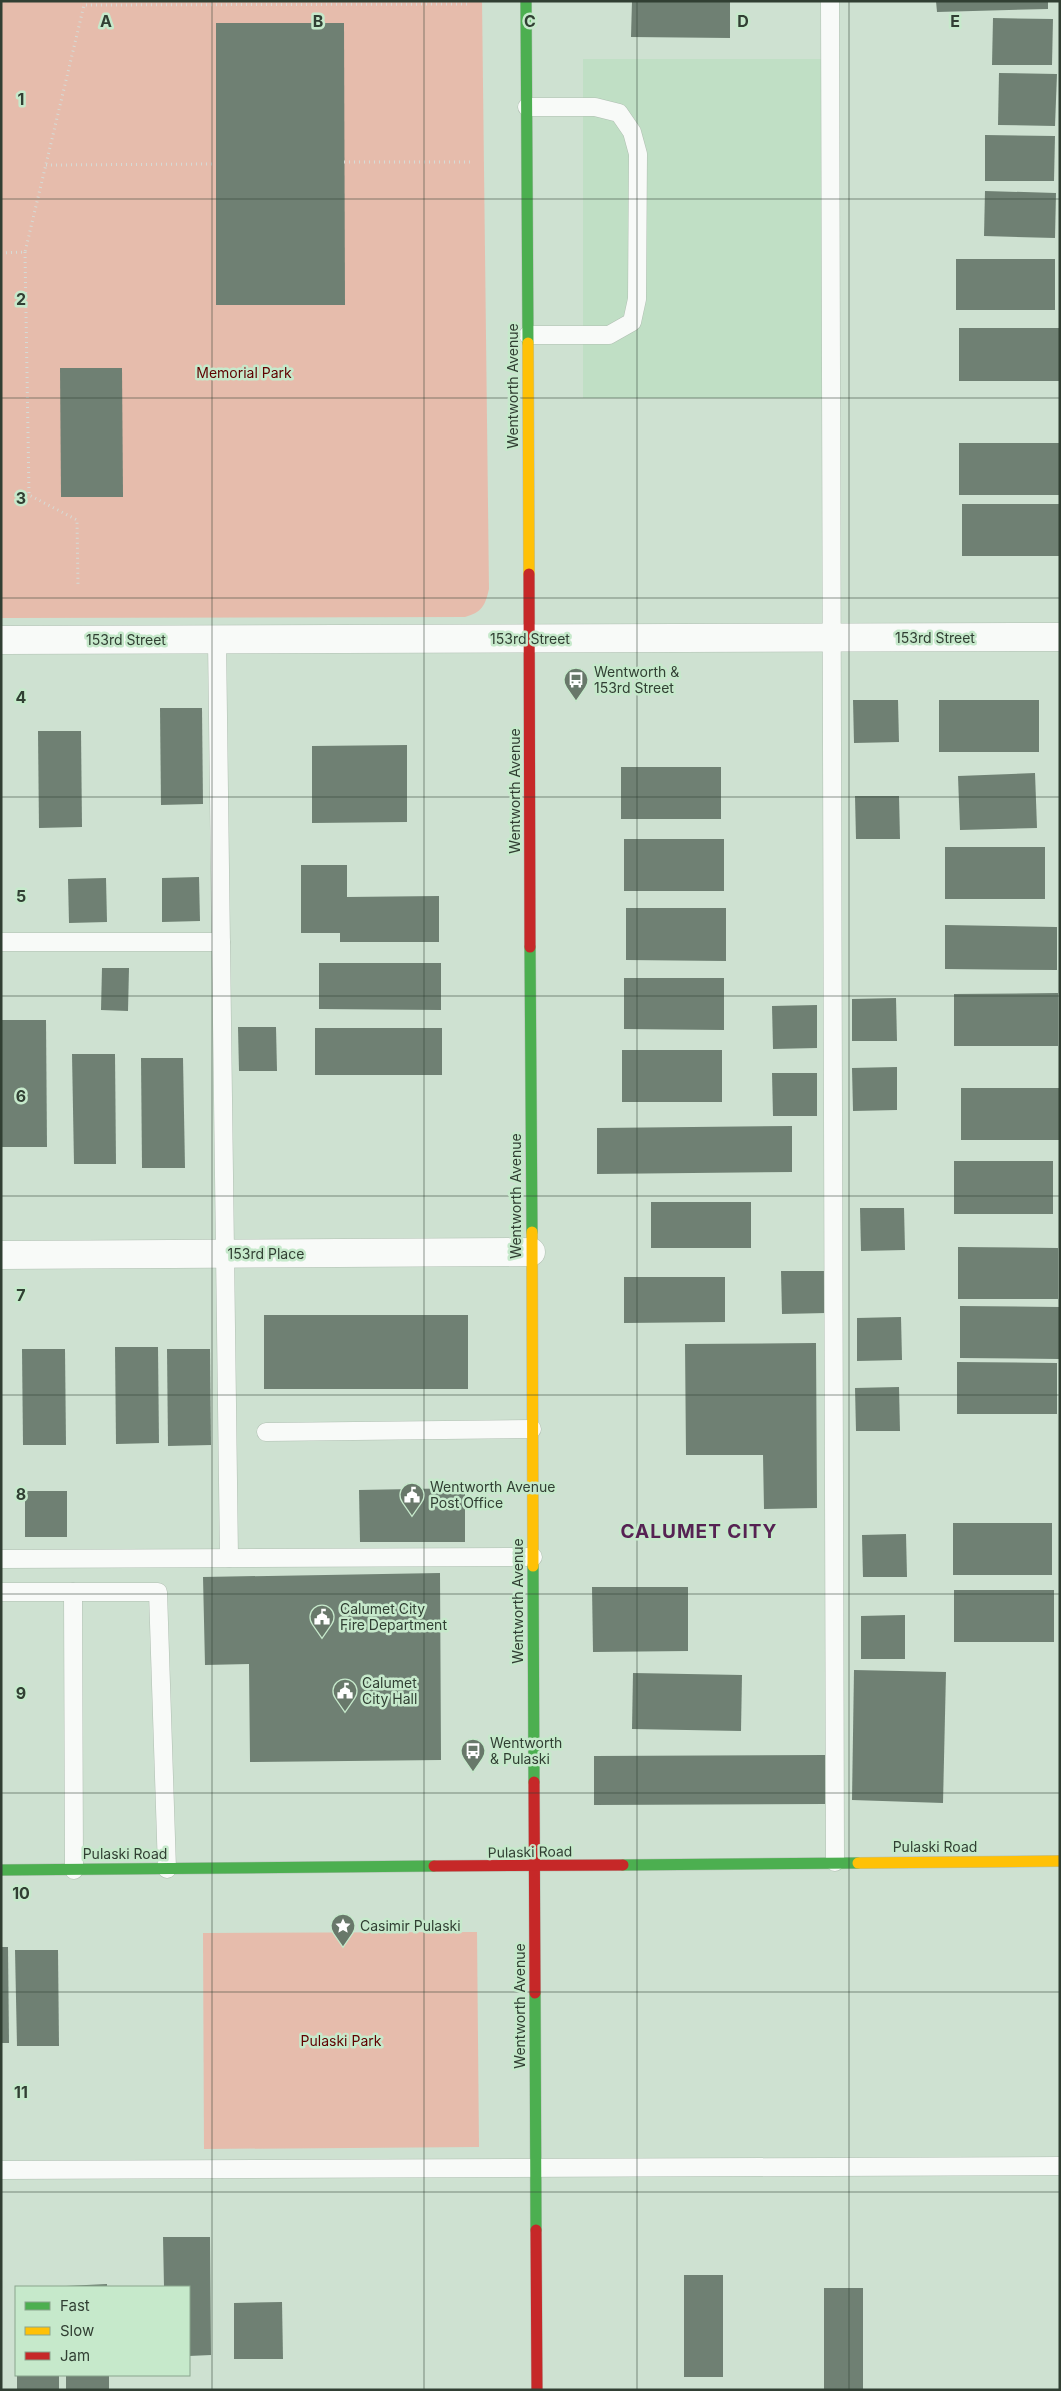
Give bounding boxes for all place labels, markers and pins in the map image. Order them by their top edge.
place label: Wentworth & 153rd Street [594,663,679,696]
bus stop icon: Wentworth & 153rd Street [563,667,589,701]
place label: Wentworth Avenue Post Office [430,1478,555,1511]
public building icon: Wentworth Avenue Post Office [399,1482,425,1516]
place label: Calumet City Fire Department [340,1600,447,1633]
public building icon: Calumet City Fire Department [309,1604,335,1638]
place label: Calumet City Hall [362,1674,417,1707]
public building icon: Calumet City Hall [332,1678,358,1712]
place label: Wentworth & Pulaski [490,1734,562,1767]
bus stop icon: Wentworth & Pulaski [460,1738,486,1772]
place icon: Casimir Pulaski [330,1913,356,1947]
place label: Casimir Pulaski [360,1917,461,1934]

